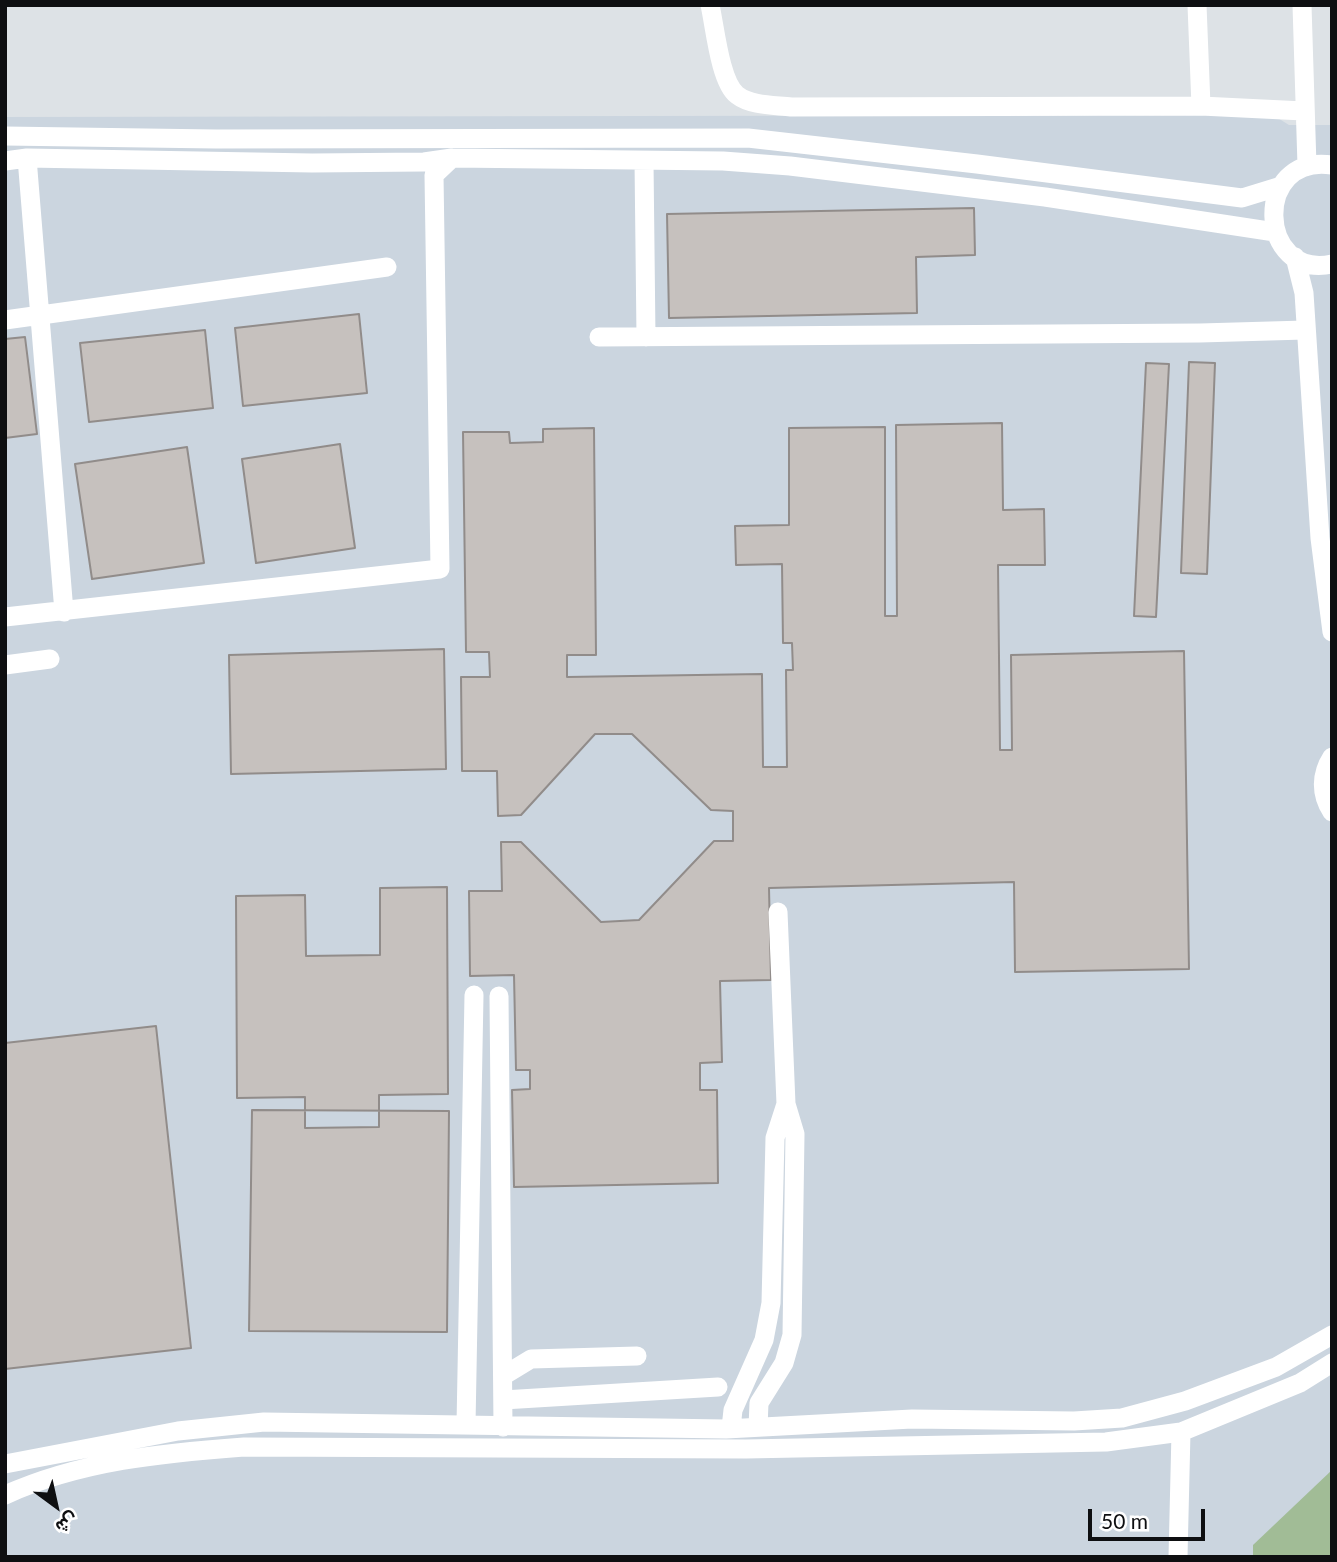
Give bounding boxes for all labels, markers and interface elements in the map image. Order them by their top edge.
north arrow [21,1471,91,1541]
scale bar [1092,1496,1209,1540]
text: ش [52,1508,84,1540]
text: 50 m [1101,1508,1148,1533]

